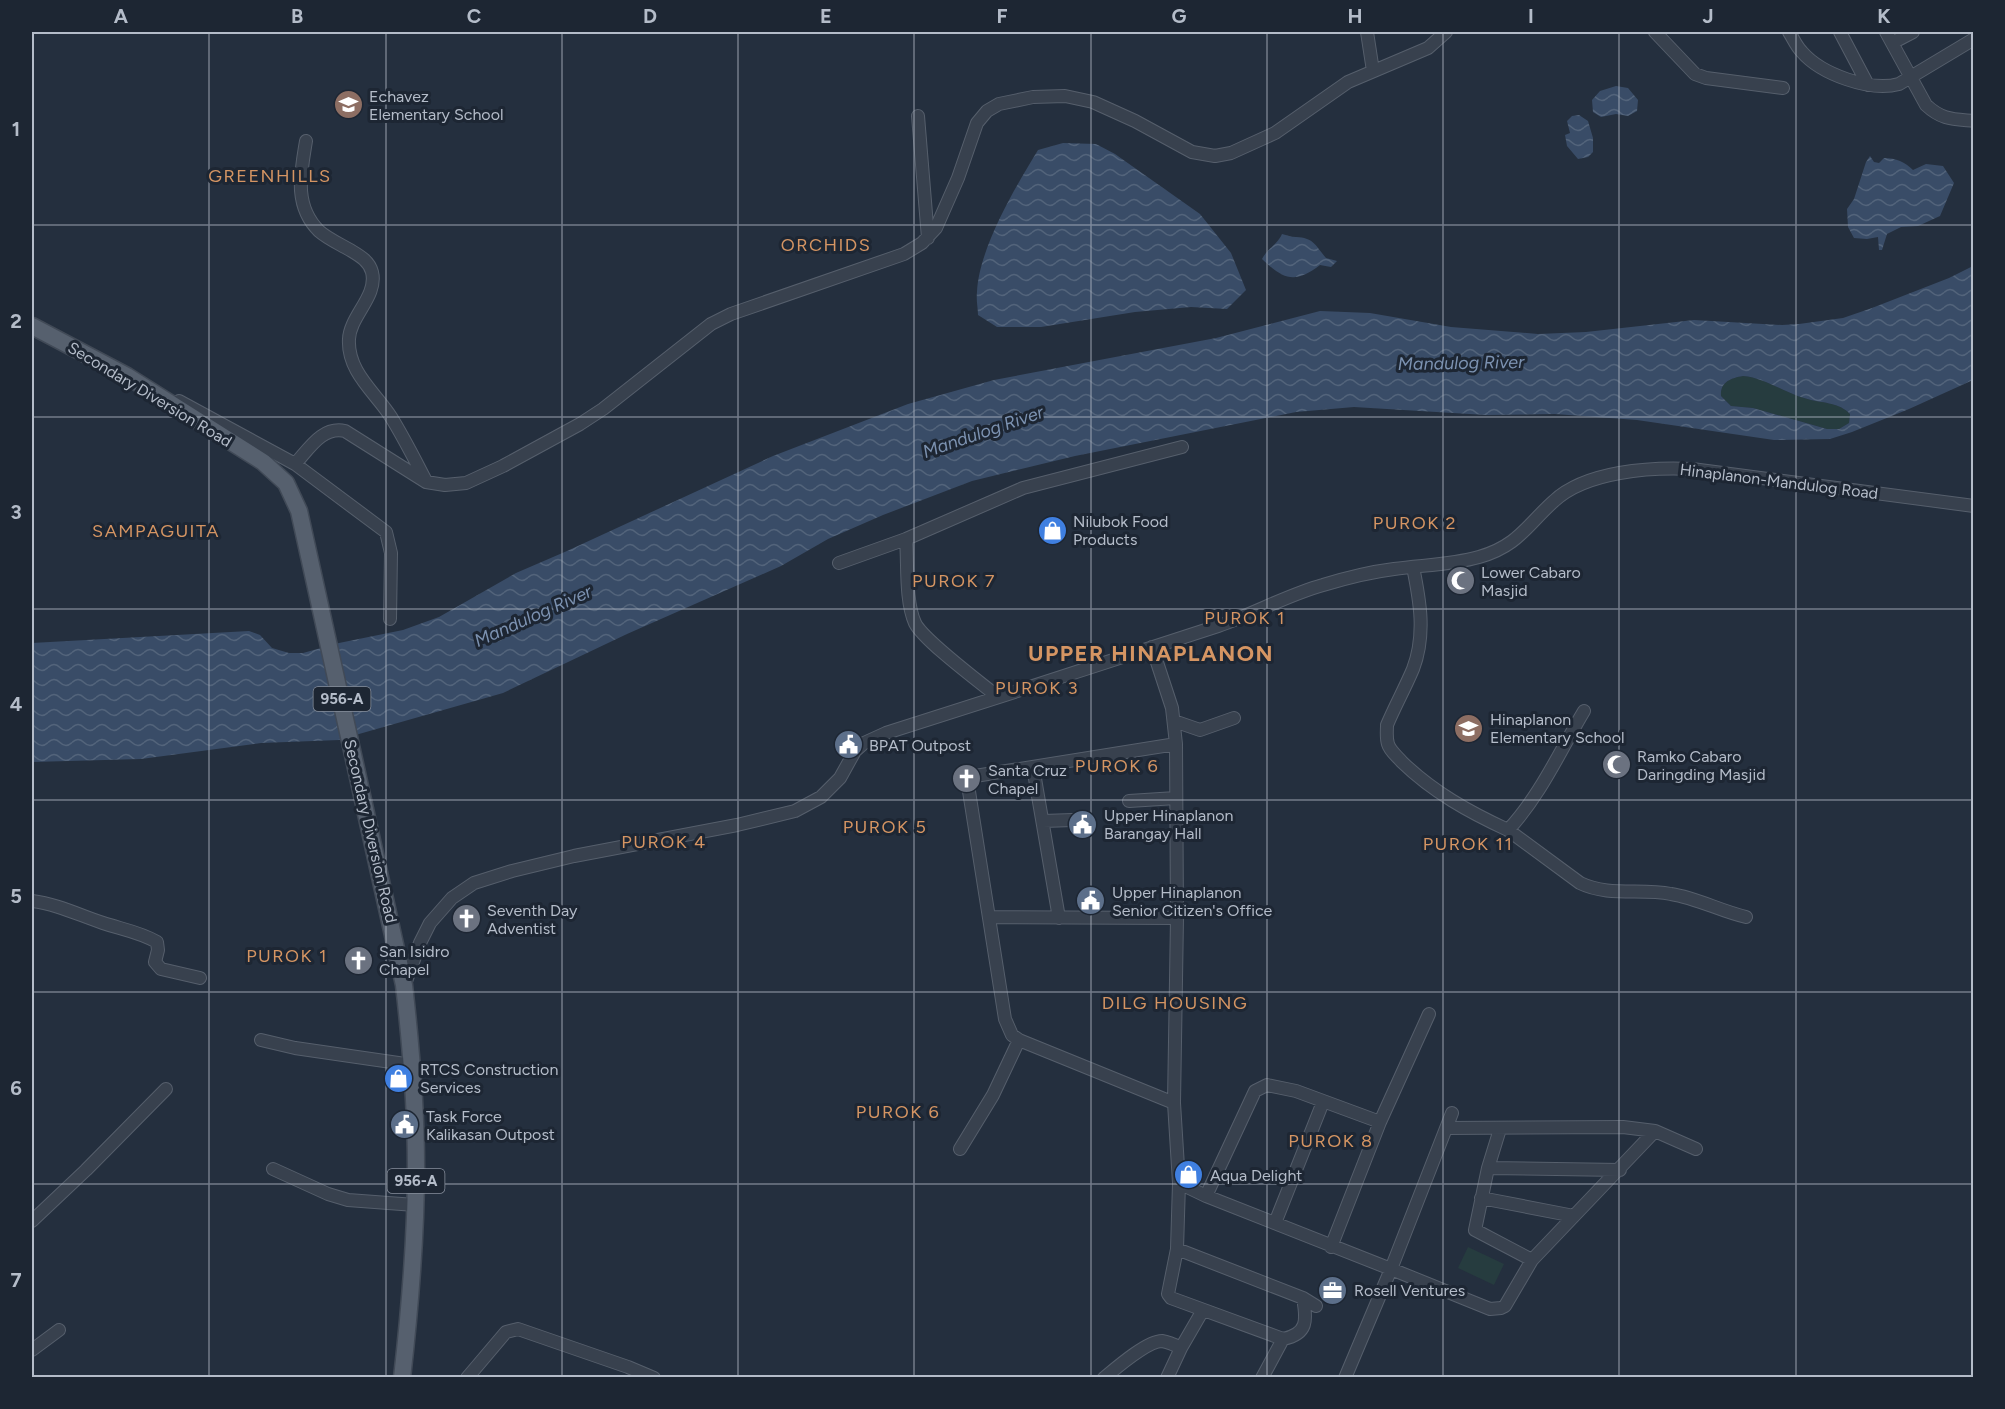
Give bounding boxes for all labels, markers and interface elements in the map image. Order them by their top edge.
text: A [114,4,129,28]
text: B [291,4,303,28]
text: C [467,4,481,28]
text: D [643,4,657,28]
text: E [820,4,832,28]
text: F [996,4,1008,28]
text: G [1172,4,1187,28]
text: H [1348,4,1363,28]
text: I [1528,4,1534,28]
text: J [1702,4,1714,28]
text: K [1877,4,1891,28]
place label: Echavez Elementary School [369,87,503,124]
school or university icon: Echavez Elementary School [332,89,364,121]
text: 1 [12,117,20,141]
district label: GREENHILLS [208,165,332,187]
district label: ORCHIDS [781,234,871,256]
text: 2 [10,309,22,333]
street label: Secondary Diversion Road [64,338,235,451]
water label: Mandulog River [1398,351,1525,375]
water label: Mandulog River [920,401,1047,463]
street label: Hinaplanon-Mandulog Road [1679,460,1879,503]
text: 3 [10,500,22,524]
place label: Nilubok Food Products [1073,512,1168,549]
district label: PUROK 2 [1373,512,1457,534]
shop icon: Nilubok Food Products [1036,514,1068,546]
district label: SAMPAGUITA [92,520,220,542]
place label: Lower Cabaro Masjid [1481,563,1581,600]
mosque icon: Lower Cabaro Masjid [1444,565,1476,597]
district label: PUROK 7 [912,570,996,592]
water label: Mandulog River [471,580,596,652]
district label: PUROK 1 [1204,607,1286,629]
district label: UPPER HINAPLANON [1028,640,1274,667]
district label: PUROK 3 [995,677,1079,699]
road number: 956-A [314,687,370,711]
text: 4 [10,692,23,716]
place label: Hinaplanon Elementary School [1490,710,1624,747]
school or university icon: Hinaplanon Elementary School [1453,712,1485,744]
public building icon: BPAT Outpost [832,729,864,761]
place label: BPAT Outpost [869,736,971,755]
street label: Secondary Diversion Road [340,737,401,925]
place label: Ramko Cabaro Daringding Masjid [1637,747,1766,784]
mosque icon: Ramko Cabaro Daringding Masjid [1600,749,1632,781]
district label: PUROK 6 [1075,755,1159,777]
place label: Santa Cruz Chapel [988,761,1067,798]
church icon: Santa Cruz Chapel [951,763,983,795]
place label: Upper Hinaplanon Barangay Hall [1104,806,1233,843]
public building icon: Upper Hinaplanon Barangay Hall [1067,808,1099,840]
district label: PUROK 5 [843,816,927,838]
district label: PUROK 4 [621,831,707,853]
district label: PUROK 11 [1423,833,1513,855]
place label: Upper Hinaplanon Senior Citizen's Office [1112,883,1273,920]
text: 5 [10,884,22,908]
public building icon: Upper Hinaplanon Senior Citizen's Office [1075,885,1107,917]
place label: Seventh Day Adventist [487,901,578,938]
church icon: Seventh Day Adventist [450,903,482,935]
place label: San Isidro Chapel [379,942,449,979]
church icon: San Isidro Chapel [342,944,374,976]
district label: PUROK 1 [246,945,328,967]
district label: DILG HOUSING [1102,992,1248,1014]
place label: RTCS Construction Services [420,1060,558,1097]
shop icon: RTCS Construction Services [383,1062,415,1094]
text: 6 [10,1076,22,1100]
district label: PUROK 6 [856,1101,940,1123]
place label: Task Force Kalikasan Outpost [426,1107,555,1144]
public building icon: Task Force Kalikasan Outpost [389,1109,421,1141]
district label: PUROK 8 [1288,1130,1374,1152]
shop icon: Aqua Delight [1173,1159,1205,1191]
place label: Aqua Delight [1210,1166,1302,1185]
road number: 956-A [388,1169,444,1193]
text: 7 [10,1268,22,1292]
office icon: Rosell Ventures [1317,1274,1349,1306]
place label: Rosell Ventures [1354,1281,1465,1300]

